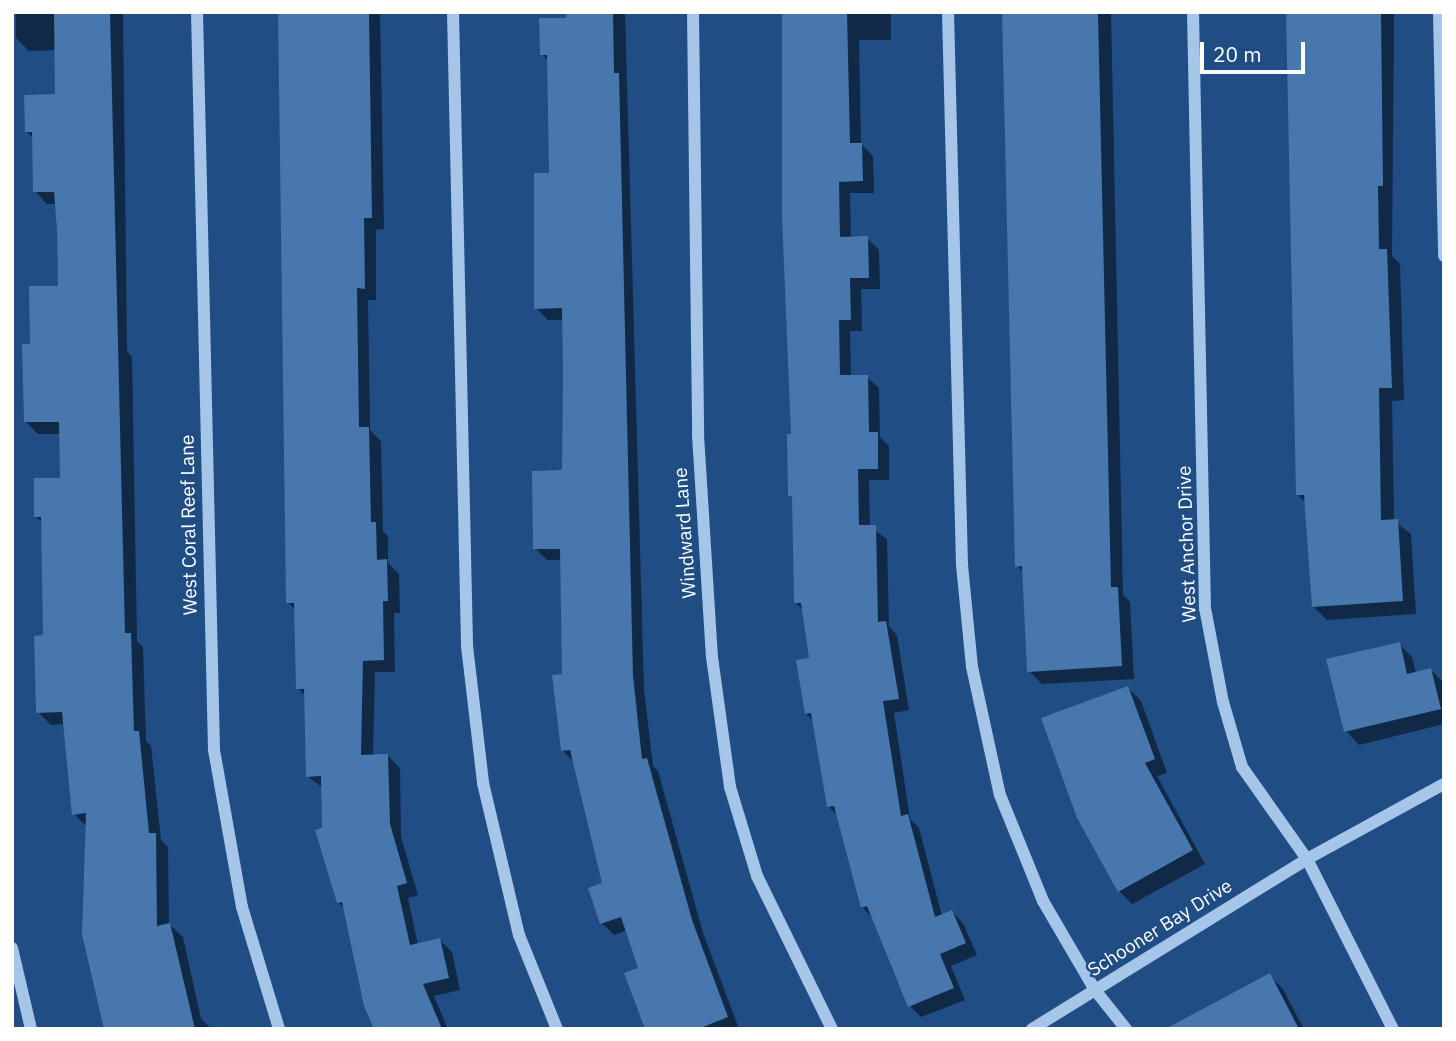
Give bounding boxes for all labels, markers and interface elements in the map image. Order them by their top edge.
scale bar [1204,28,1309,72]
text: 20 m [1213,40,1262,68]
street label: West Coral Reef Lane [176,434,202,616]
street label: West Anchor Drive [1173,465,1201,623]
street label: Windward Lane [669,467,701,599]
street label: Schooner Bay Drive [1084,874,1236,982]

